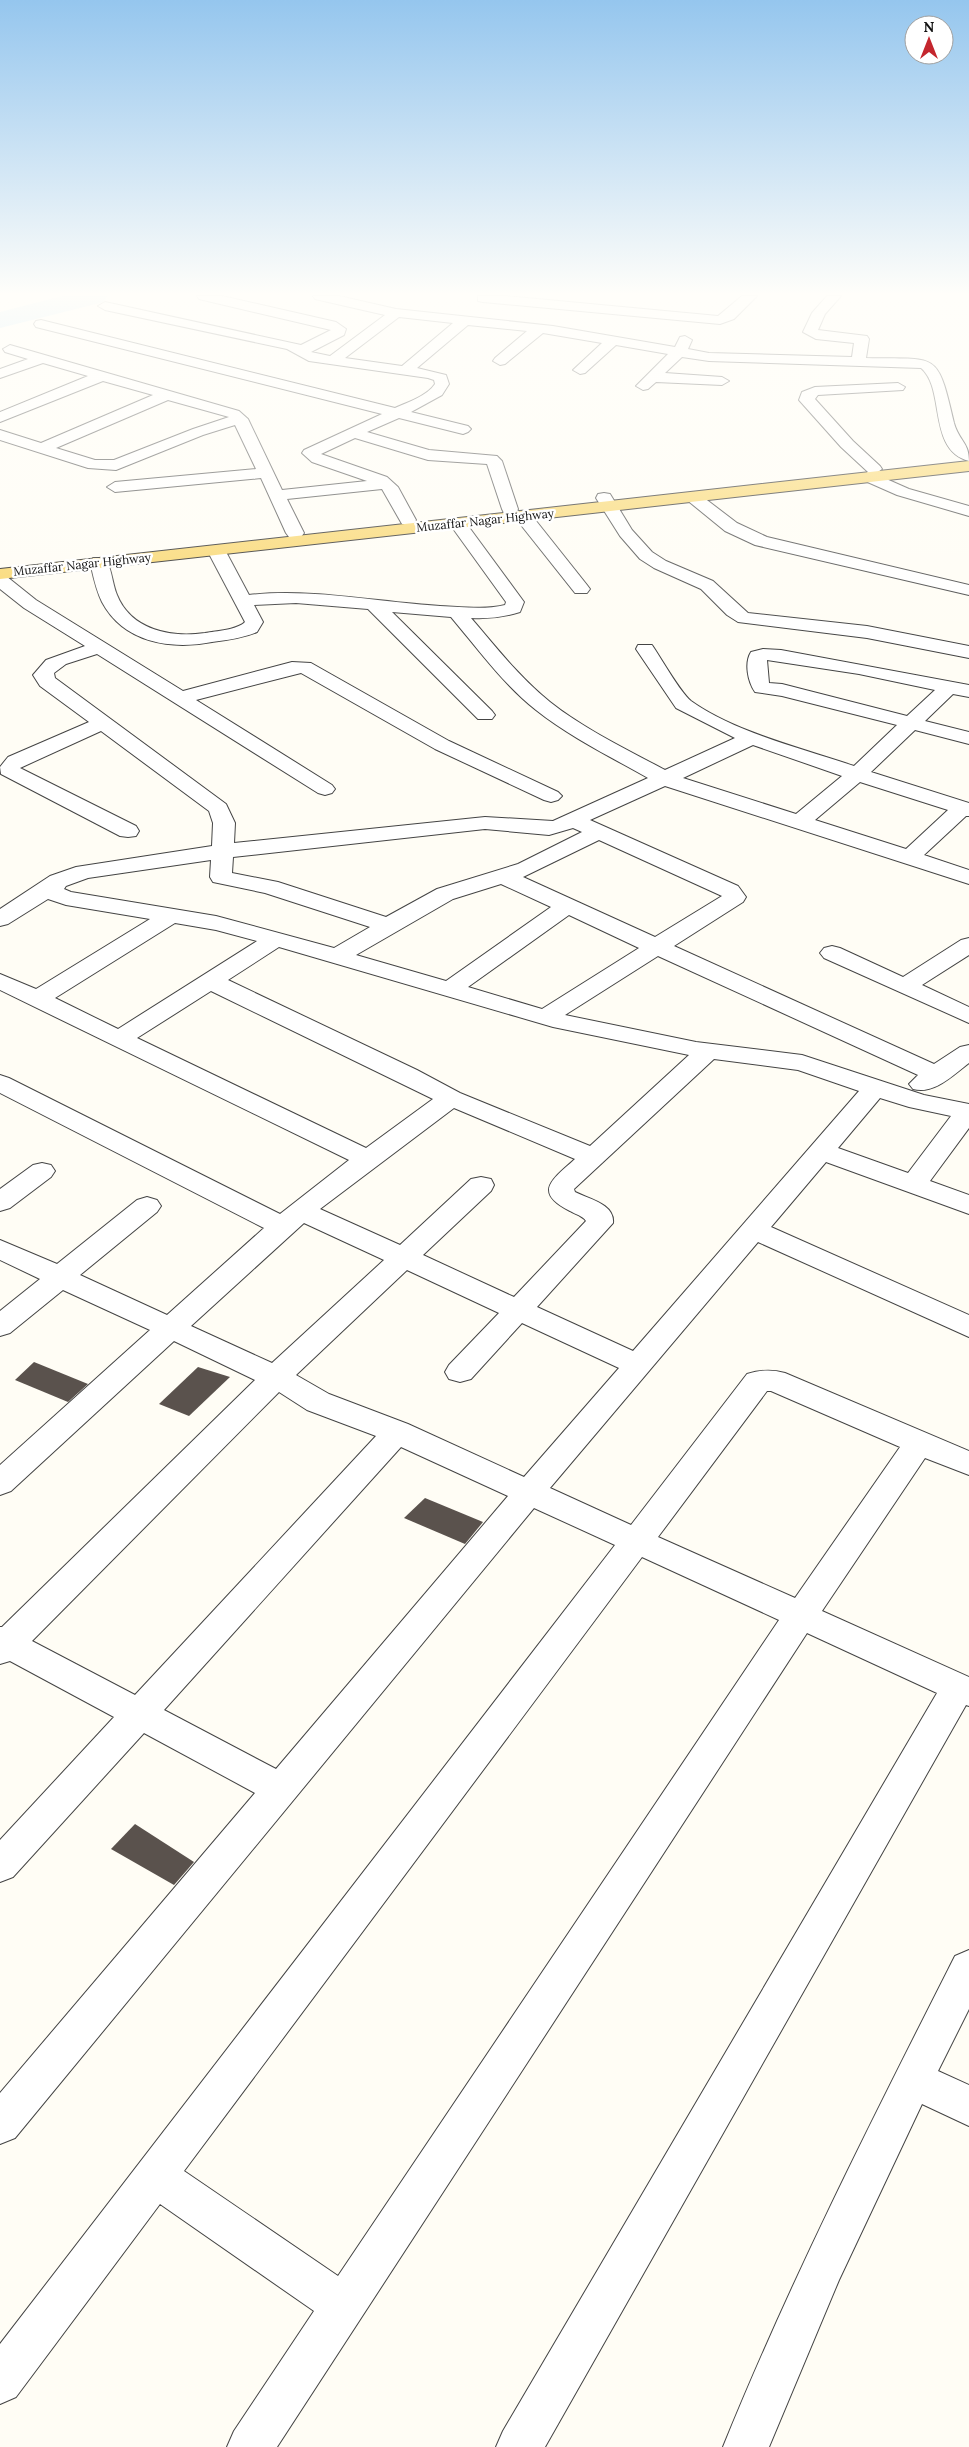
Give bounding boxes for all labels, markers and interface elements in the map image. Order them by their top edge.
north arrow [904,15,954,65]
text: N [924,18,935,36]
street label: Muzaffar Nagar Highway [415,505,555,535]
street label: Muzaffar Nagar Highway [12,549,152,579]

